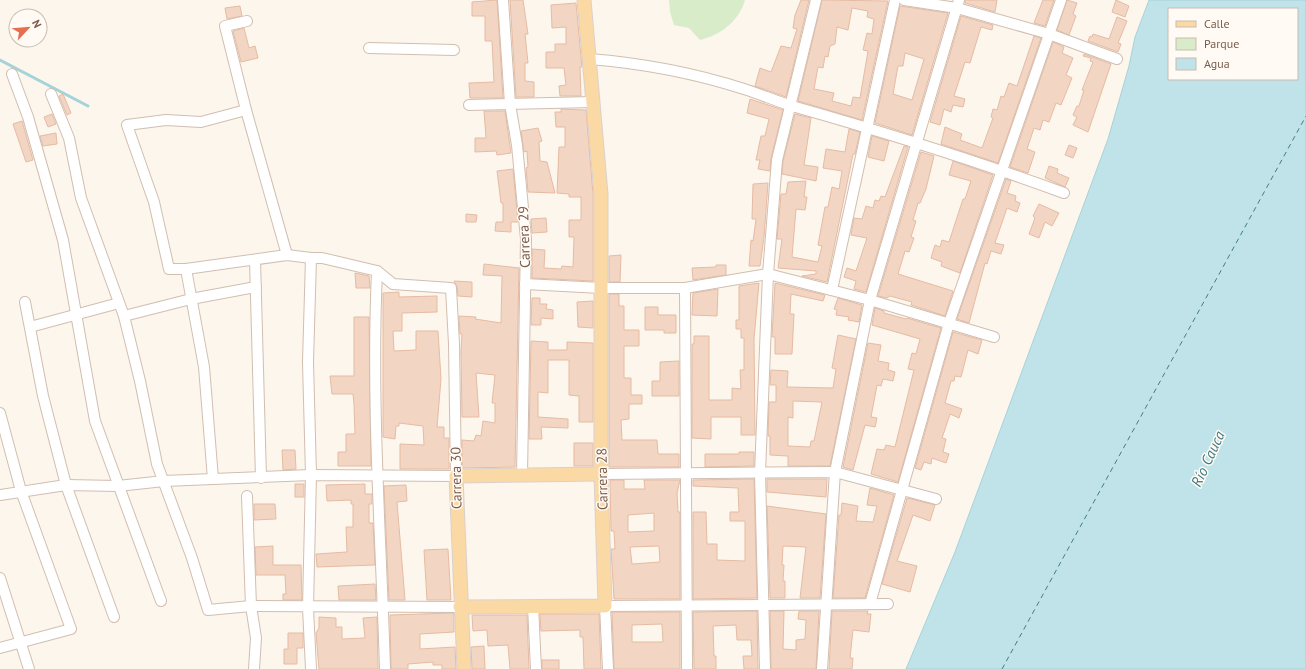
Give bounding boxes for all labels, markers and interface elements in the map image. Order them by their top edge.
north arrow [8,8,48,48]
legend [1168,8,1298,80]
text: Calle [1204,16,1230,31]
text: N [29,17,45,30]
text: Parque [1204,36,1239,51]
text: Agua [1204,56,1230,71]
street label: Carrera 29 [514,206,534,268]
water label: Río Cauca [1186,427,1229,490]
street label: Carrera 30 [446,446,466,509]
street label: Carrera 28 [592,448,612,510]

